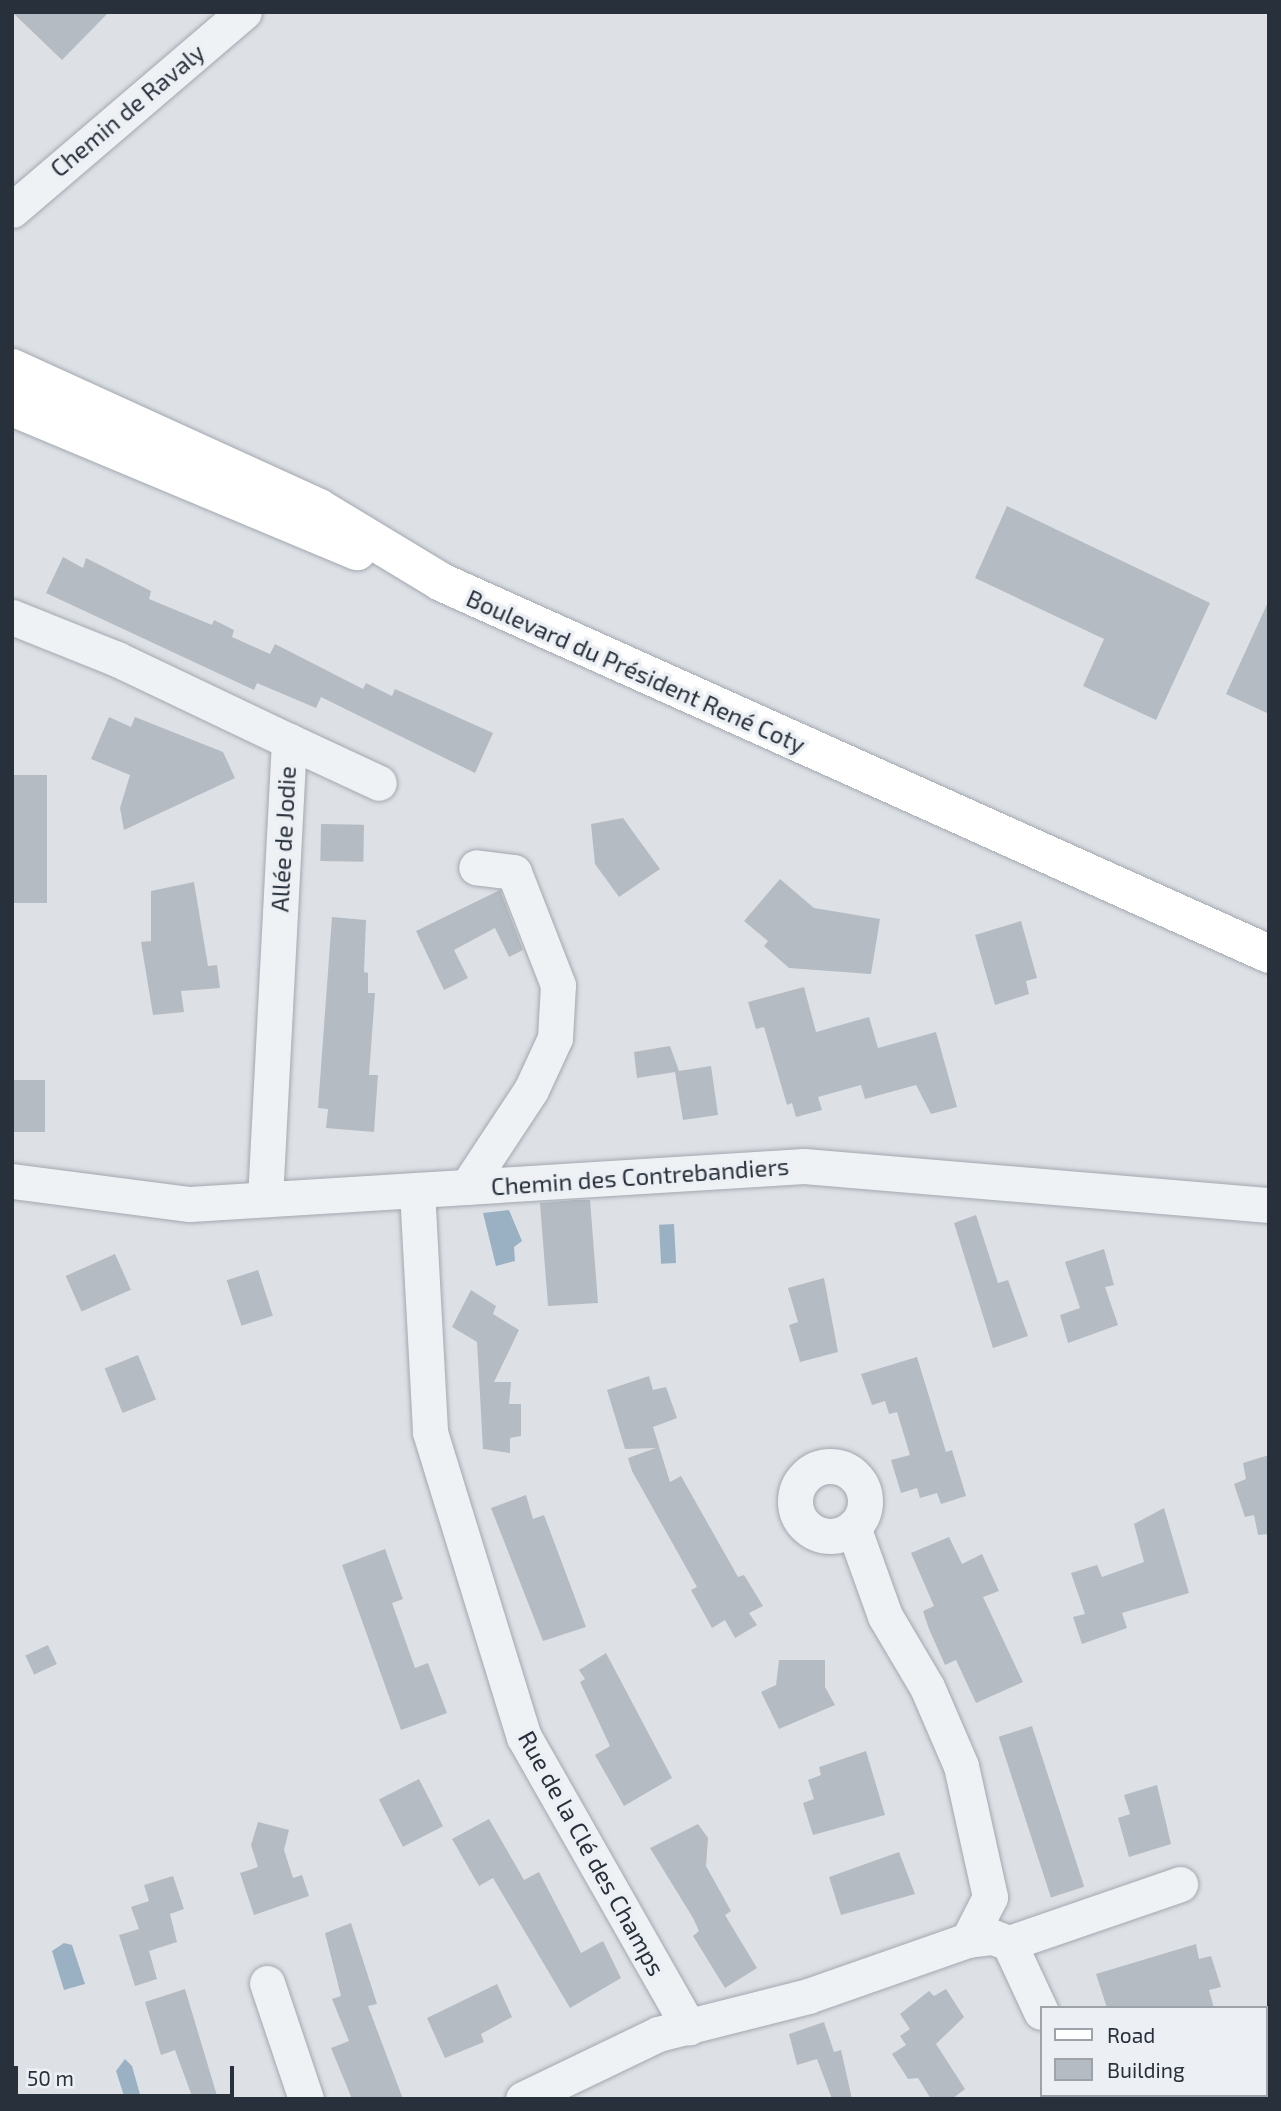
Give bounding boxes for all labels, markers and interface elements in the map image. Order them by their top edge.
street label: Chemin de Ravaly [44,37,210,183]
street label: Boulevard du Président René Coty [462,583,810,759]
street label: Allée de Jodie [265,765,301,913]
street label: Chemin des Contrebandiers [490,1151,790,1201]
street label: Rue de la Clé des Champs [513,1726,671,1980]
legend [1040,2006,1267,2097]
text: Road [1107,2022,1155,2047]
scale bar [18,2052,238,2096]
text: Building [1107,2057,1185,2082]
text: 50 m [27,2065,74,2090]

